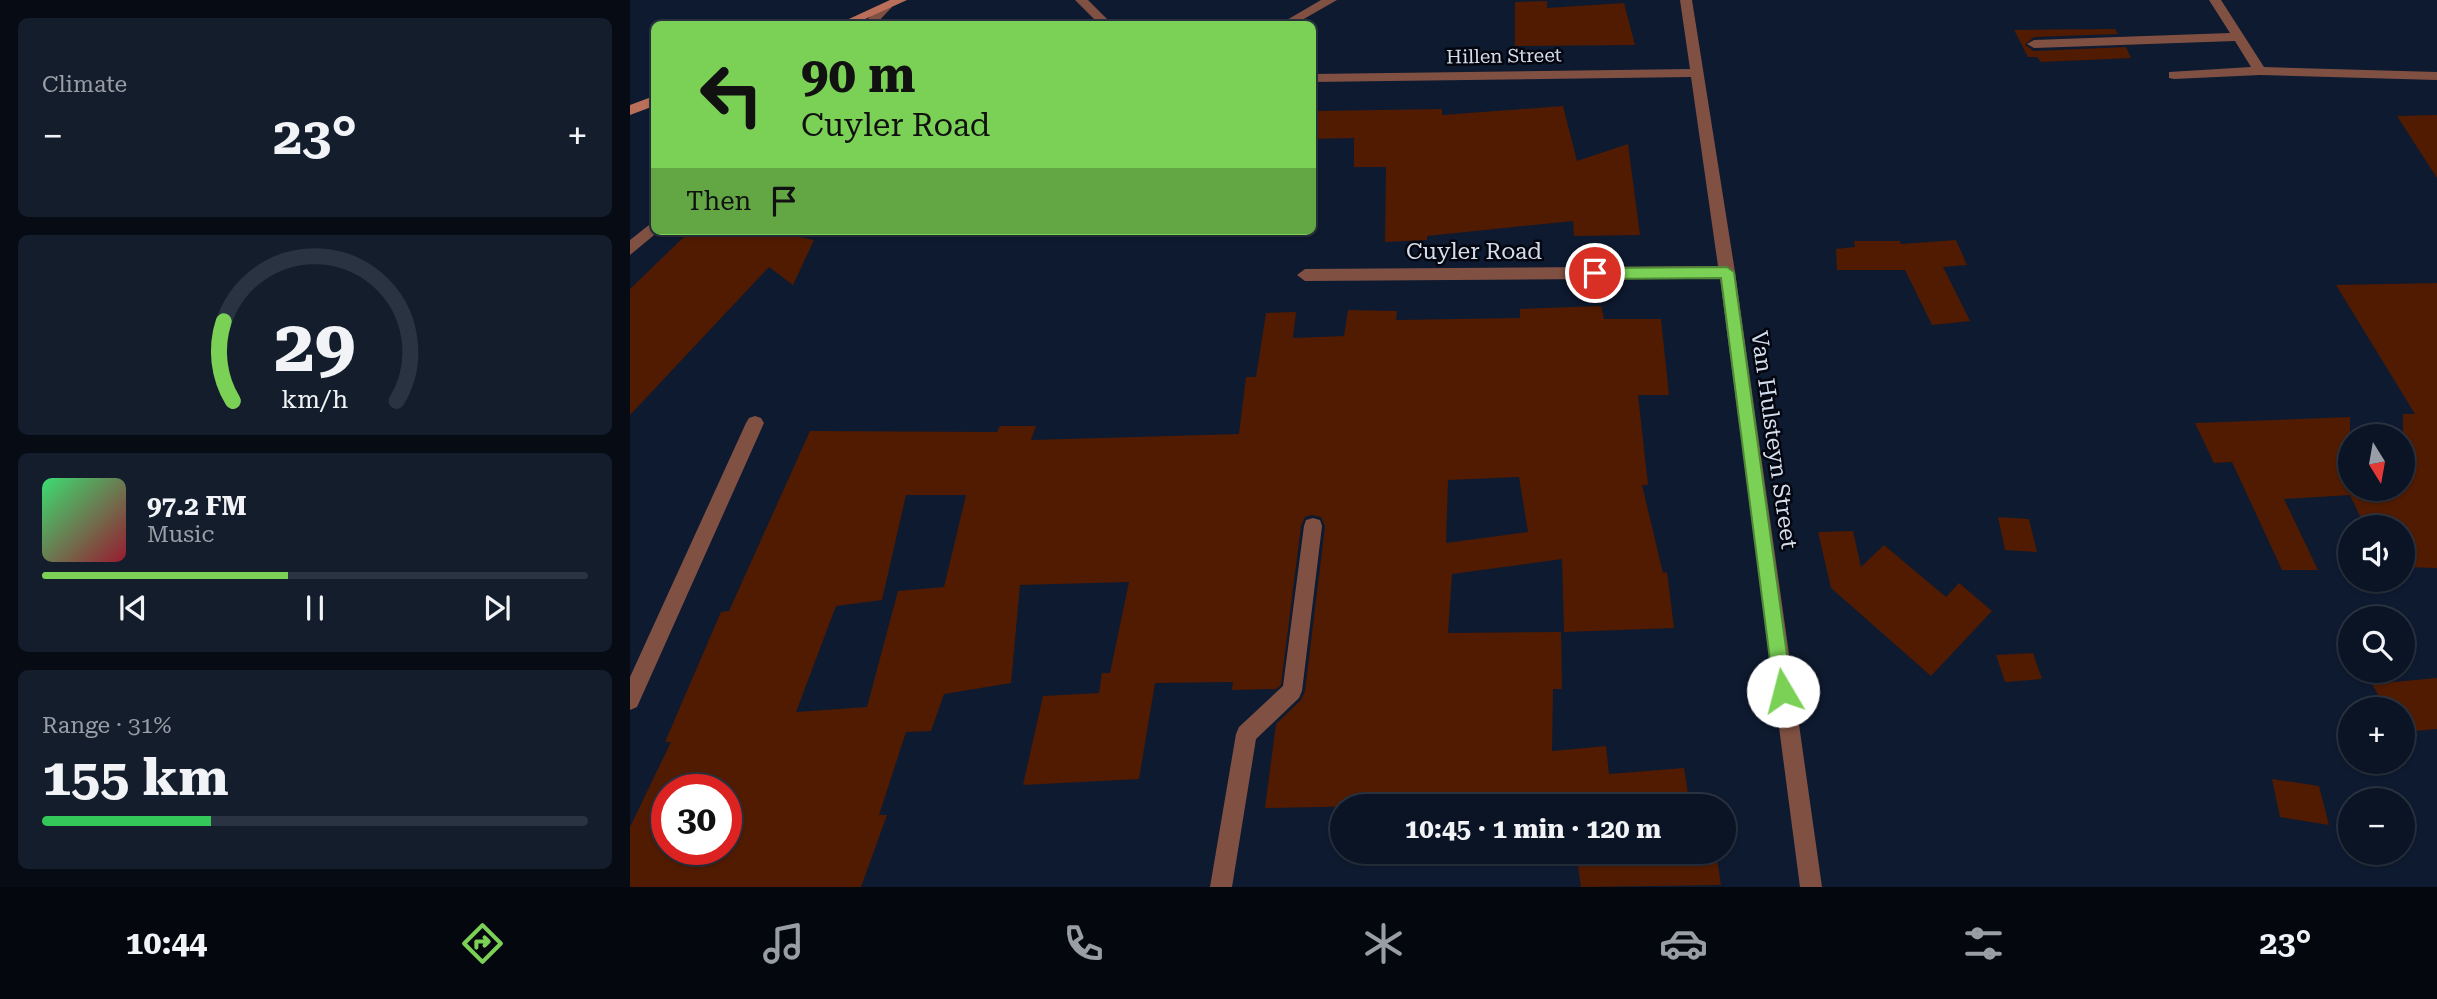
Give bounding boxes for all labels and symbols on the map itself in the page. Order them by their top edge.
street label: Hillen Street [1446,43,1562,69]
street label: Cuyler Road [1406,238,1542,265]
pin [1565,243,1625,303]
street label: Van Hulsteyn Street [1745,329,1803,551]
north arrow [2338,424,2415,500]
position arrow [1746,654,1820,728]
speed limit sign: 30 [651,774,742,865]

